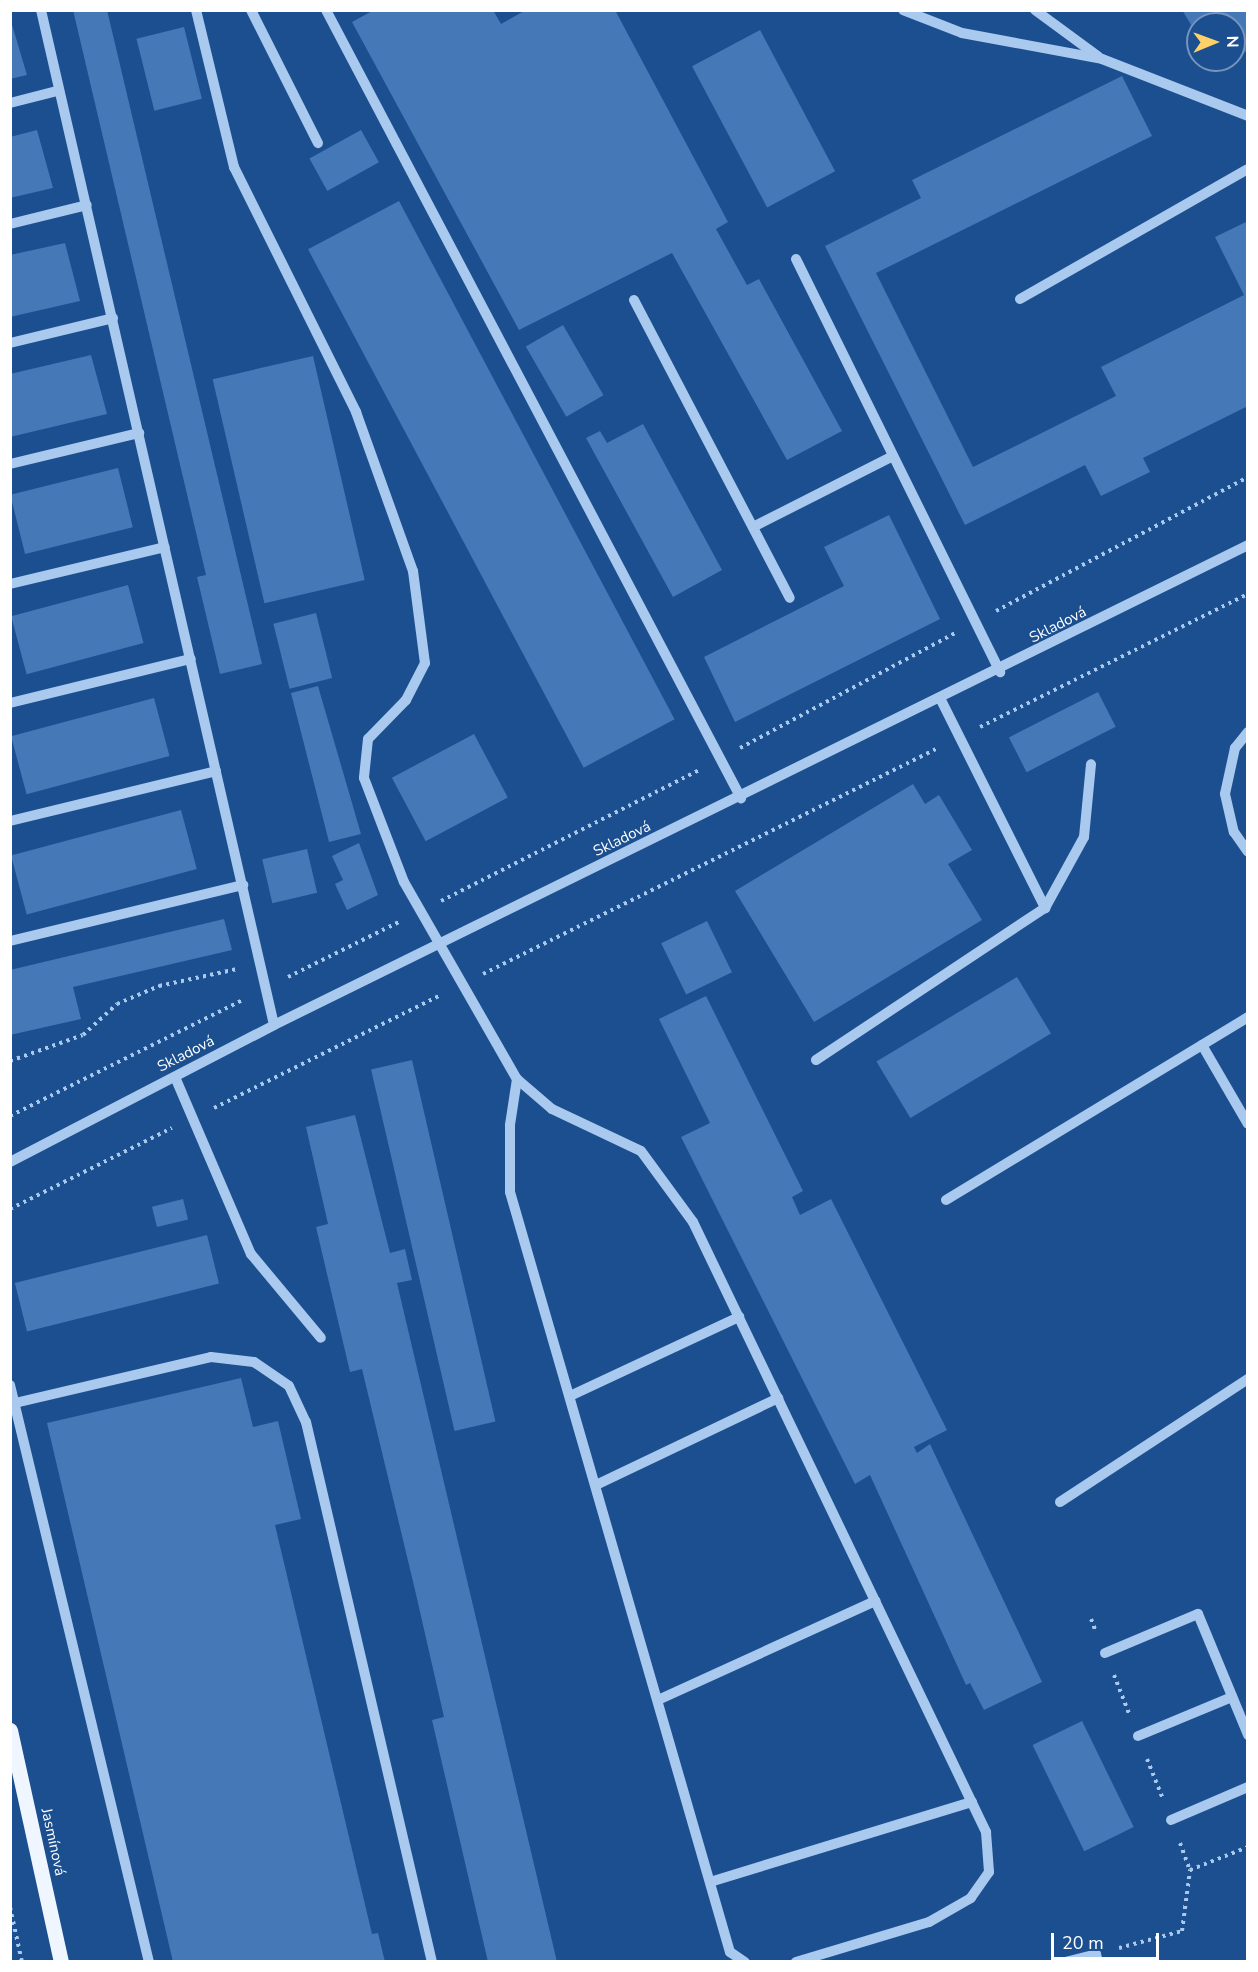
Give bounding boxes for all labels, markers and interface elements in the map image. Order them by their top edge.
north arrow [1186,12,1246,72]
text: N [1221,36,1243,48]
street label: Skladová [1026,603,1090,647]
street label: Skladová [590,817,654,861]
street label: Skladová [154,1032,218,1076]
street label: Jasmínová [37,1807,69,1877]
scale bar [1054,1921,1162,1959]
text: 20 m [1062,1931,1104,1955]

